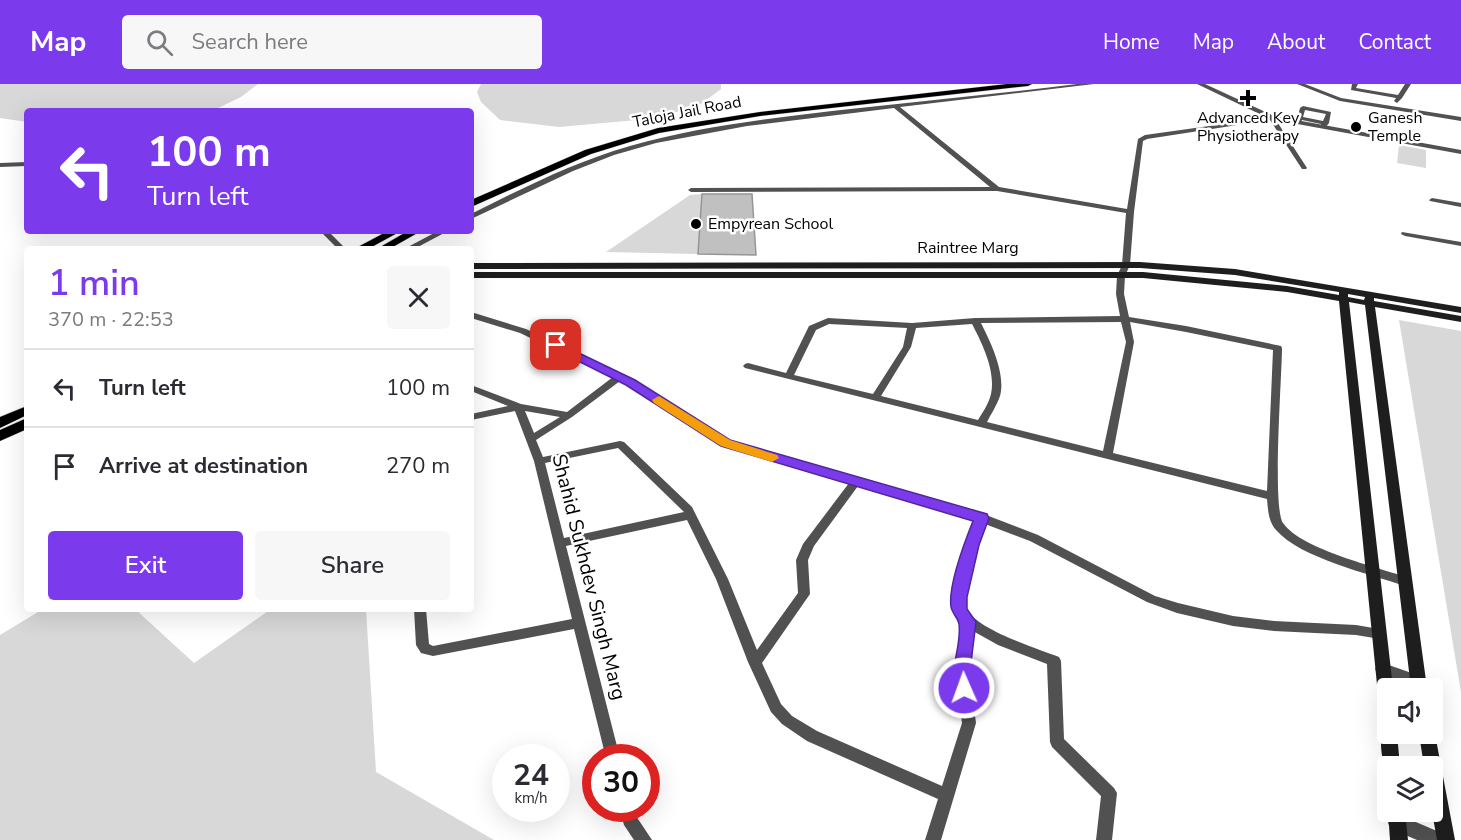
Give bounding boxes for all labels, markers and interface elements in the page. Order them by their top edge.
search box [122,15,542,69]
text: Map [30,23,86,61]
icon: search [143,26,176,59]
text: Search here [191,27,308,57]
text: Home [1103,28,1160,56]
text: Map [1193,28,1234,56]
text: About [1267,28,1325,56]
text: Contact [1358,28,1431,56]
marker: Advanced Key Physiotherapy [1239,89,1257,107]
street label: Taloja Jail Road [631,91,743,133]
place label: Advanced Key Physiotherapy [1197,107,1300,147]
place label: Ganesh Temple [1368,107,1422,147]
marker: Ganesh Temple [1349,120,1363,134]
text: 100 m [147,124,271,181]
icon: left [48,132,126,210]
text: Turn left [147,178,248,215]
place label: Empyrean School [708,213,833,235]
marker: Empyrean School [689,217,703,231]
street label: Raintree Marg [917,237,1019,259]
text: 1 min [48,259,140,308]
button: close [387,266,450,329]
text: 370 m · 22:53 [48,306,174,333]
pin [530,319,581,370]
icon: arrive [539,328,572,361]
icon: left [48,372,81,405]
text: Turn left [99,373,186,403]
text: 100 m [386,373,450,403]
icon: arrive [48,450,81,483]
text: Arrive at destination [99,451,308,481]
text: 270 m [386,451,450,481]
street label: Shahid Sukhdev Singh Marg [545,451,633,703]
button: Exit [48,531,243,600]
button: Share [255,531,450,600]
position arrow [932,656,996,720]
map controls [1377,678,1443,822]
button: sound [1377,678,1443,744]
speed limit sign: 30 [582,744,660,822]
text: 24 [513,755,549,796]
button: layers [1377,756,1443,822]
text: km/h [514,788,548,808]

